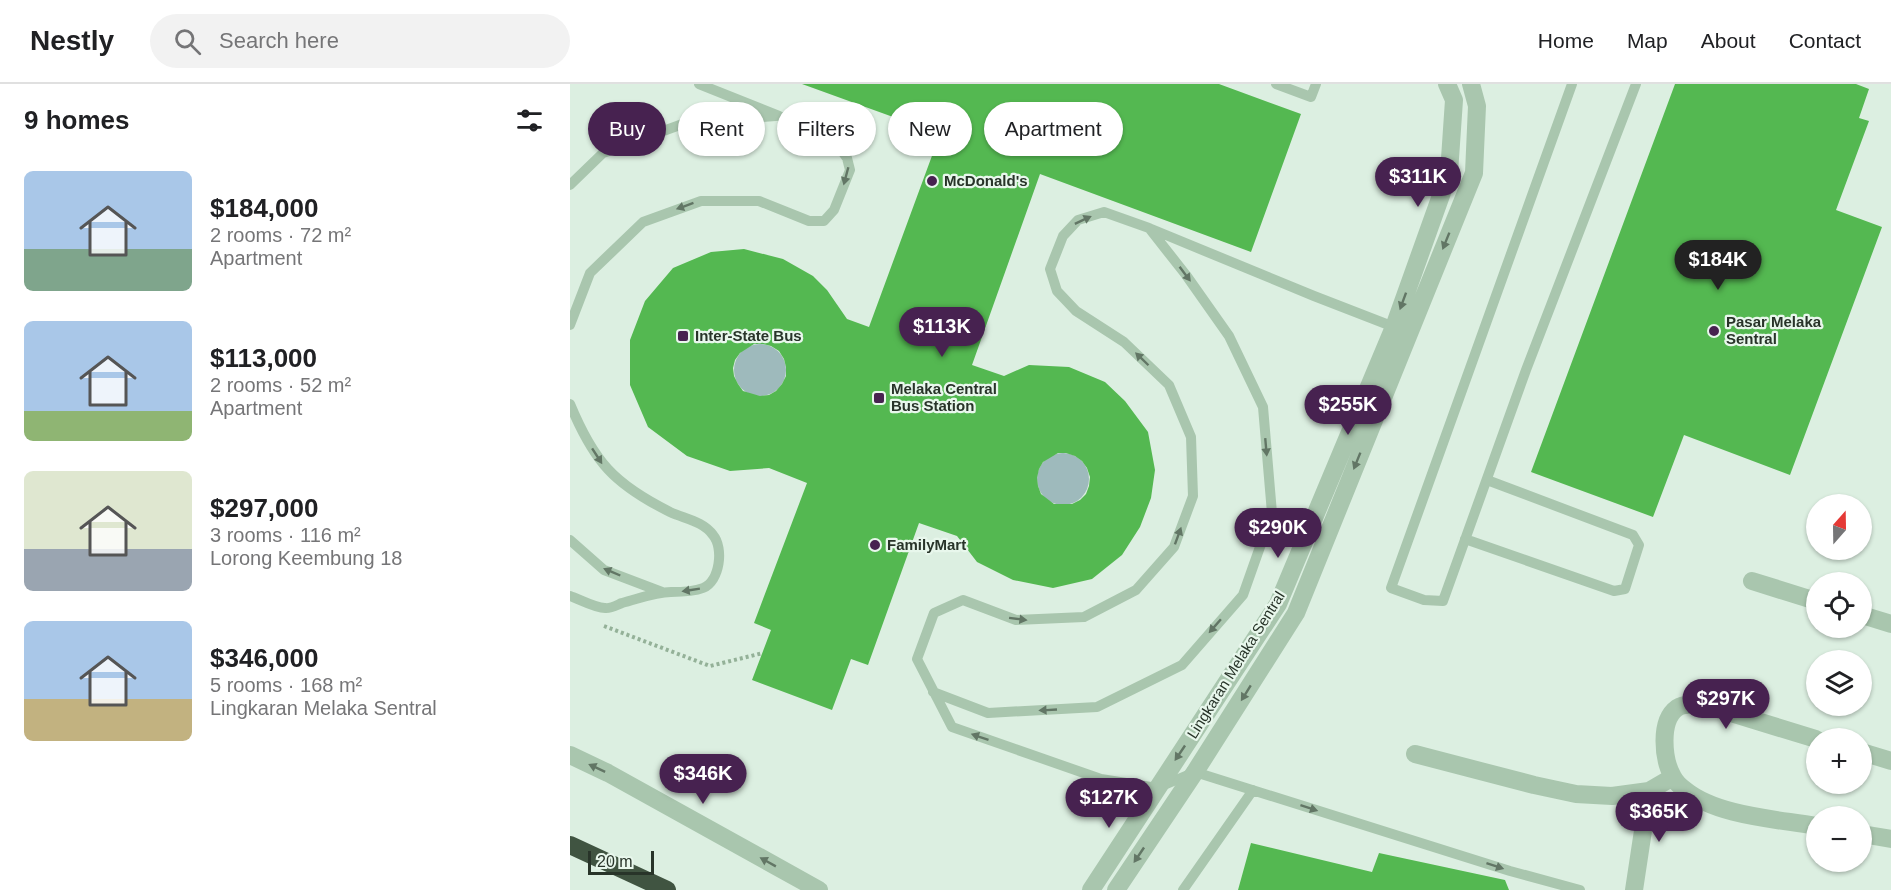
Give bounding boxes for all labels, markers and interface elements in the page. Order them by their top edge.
search box [150,14,570,68]
text: Nestly [30,25,114,56]
icon: search [171,25,204,58]
text: Search here [219,28,339,53]
text: Home [1538,29,1594,52]
text: Map [1627,29,1668,52]
text: About [1701,29,1756,52]
text: Contact [1789,29,1861,52]
chip: Buy [588,102,666,156]
chip: Rent [678,102,765,156]
chip: Filters [777,102,876,156]
chip: New [888,102,972,156]
chip: Apartment [984,102,1123,156]
icon: filters [513,104,546,137]
text: 9 homes [24,105,130,135]
pin: $311K [1376,157,1460,208]
text: $311K [1389,165,1447,187]
one-way arrow [841,167,851,185]
place label: McDonald's [944,172,1028,189]
marker: McDonald's [925,174,939,188]
text: $184,000 [210,193,318,223]
icon: home [72,195,144,267]
one-way arrow [676,202,694,212]
one-way arrow [1075,215,1093,225]
text: 2 rooms · 72 m² [210,224,351,246]
one-way arrow [1441,233,1451,251]
pin: $184K [1676,240,1760,291]
text: Apartment [210,247,302,269]
text: $184K [1689,248,1747,270]
one-way arrow [1179,265,1191,281]
one-way arrow [1398,292,1408,310]
pin: $113K [900,307,984,358]
place label: Pasar Melaka Sentral [1726,313,1822,347]
text: $113K [913,315,971,337]
marker: Pasar Melaka Sentral [1707,324,1721,338]
place label: Inter-State Bus [695,327,802,344]
marker: Inter-State Bus [676,329,690,343]
text: $113,000 [210,343,317,373]
icon: home [72,345,144,417]
one-way arrow [1135,353,1149,367]
text: 2 rooms · 52 m² [210,374,351,396]
place label: Melaka Central Bus Station [891,380,997,414]
pin: $255K [1306,385,1390,436]
marker: Melaka Central Bus Station [872,391,886,405]
text: $255K [1319,393,1377,415]
text: Apartment [210,397,302,419]
one-way arrow [1262,437,1271,456]
one-way arrow [591,448,602,464]
one-way arrow [1352,452,1361,470]
text: $297,000 [210,493,318,523]
north arrow [1806,494,1872,560]
map controls [1806,494,1872,872]
icon: home [72,495,144,567]
pin: $290K [1236,508,1320,559]
text: $290K [1249,516,1307,538]
text: 3 rooms · 116 m² [210,524,361,546]
one-way arrow [1174,527,1184,545]
place label: FamilyMart [887,536,966,553]
marker: FamilyMart [868,538,882,552]
text: Lorong Keembung 18 [210,547,402,569]
one-way arrow [603,567,621,576]
button: locate [1806,572,1872,638]
one-way arrow [681,586,700,595]
street label: Lingkaran Melaka Sentral [1183,588,1288,741]
one-way arrow [1009,614,1028,623]
one-way arrow [1209,618,1222,633]
text: $346,000 [210,643,318,673]
icon: home [72,645,144,717]
button: layers [1806,650,1872,716]
text: 5 rooms · 168 m² [210,674,362,696]
pin: $297K [1684,679,1768,730]
one-way arrow [1240,684,1251,701]
text: $297K [1697,687,1755,709]
text: Lingkaran Melaka Sentral [210,697,437,719]
one-way arrow [1039,705,1058,714]
button: + [1806,728,1872,794]
one-way arrow [971,732,989,742]
one-way arrow [1175,745,1186,761]
pin: $346K [661,754,745,805]
text: $346K [674,762,732,784]
one-way arrow [588,763,605,772]
pin: $127K [1067,778,1151,829]
text: $127K [1080,786,1138,808]
pin: $365K [1617,792,1701,843]
text: $365K [1630,800,1688,822]
one-way arrow [1300,803,1318,813]
button: − [1806,806,1872,872]
one-way arrow [1134,847,1145,864]
scale bar [588,848,654,876]
text: 20 m [597,853,633,870]
one-way arrow [759,857,776,867]
one-way arrow [1486,862,1504,872]

